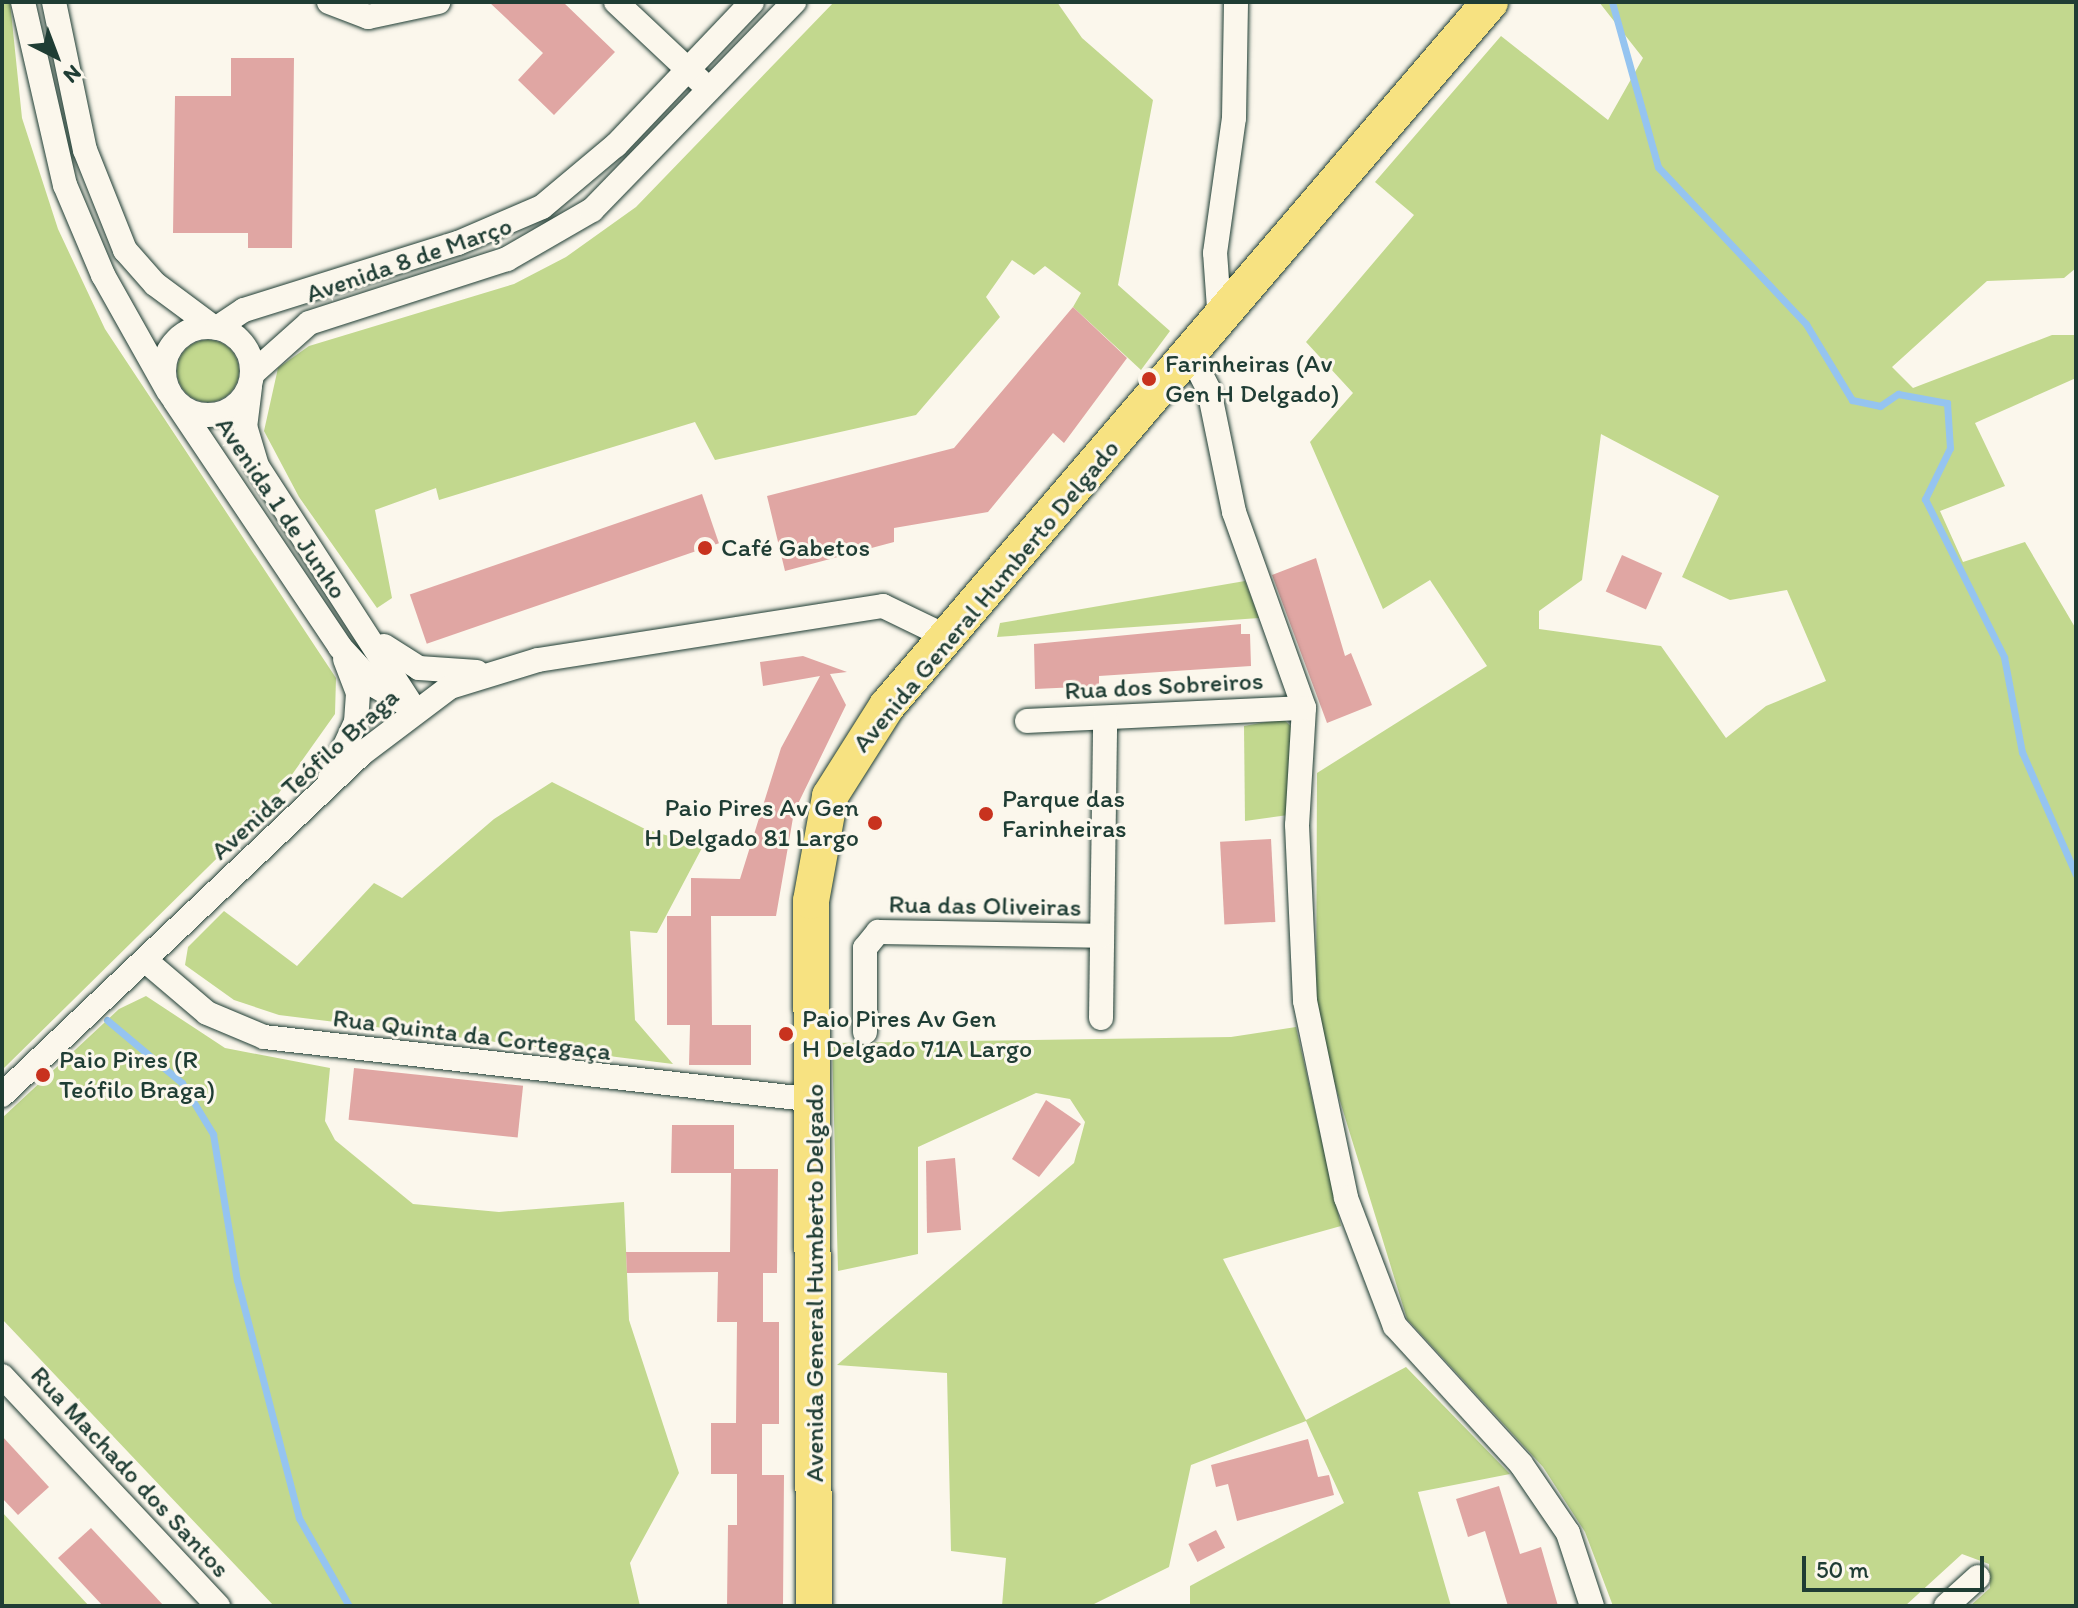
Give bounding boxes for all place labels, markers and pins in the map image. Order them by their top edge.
place label: Farinheiras (Av Gen H Delgado) [1165,348,1339,410]
marker: Farinheiras (Av Gen H Delgado) [1140,370,1158,388]
place label: Café Gabetos [721,532,870,564]
marker: Café Gabetos [696,539,714,557]
place label: Parque das Farinheiras [1002,783,1127,844]
place label: Paio Pires Av Gen H Delgado 81 Largo [643,792,859,854]
marker: Parque das Farinheiras [977,805,995,823]
marker: Paio Pires Av Gen H Delgado 81 Largo [866,814,884,832]
place label: Paio Pires Av Gen H Delgado 71A Largo [802,1003,1033,1064]
marker: Paio Pires Av Gen H Delgado 71A Largo [777,1025,795,1043]
place label: Paio Pires (R Teófilo Braga) [59,1044,215,1106]
marker: Paio Pires (R Teófilo Braga) [34,1066,52,1084]

